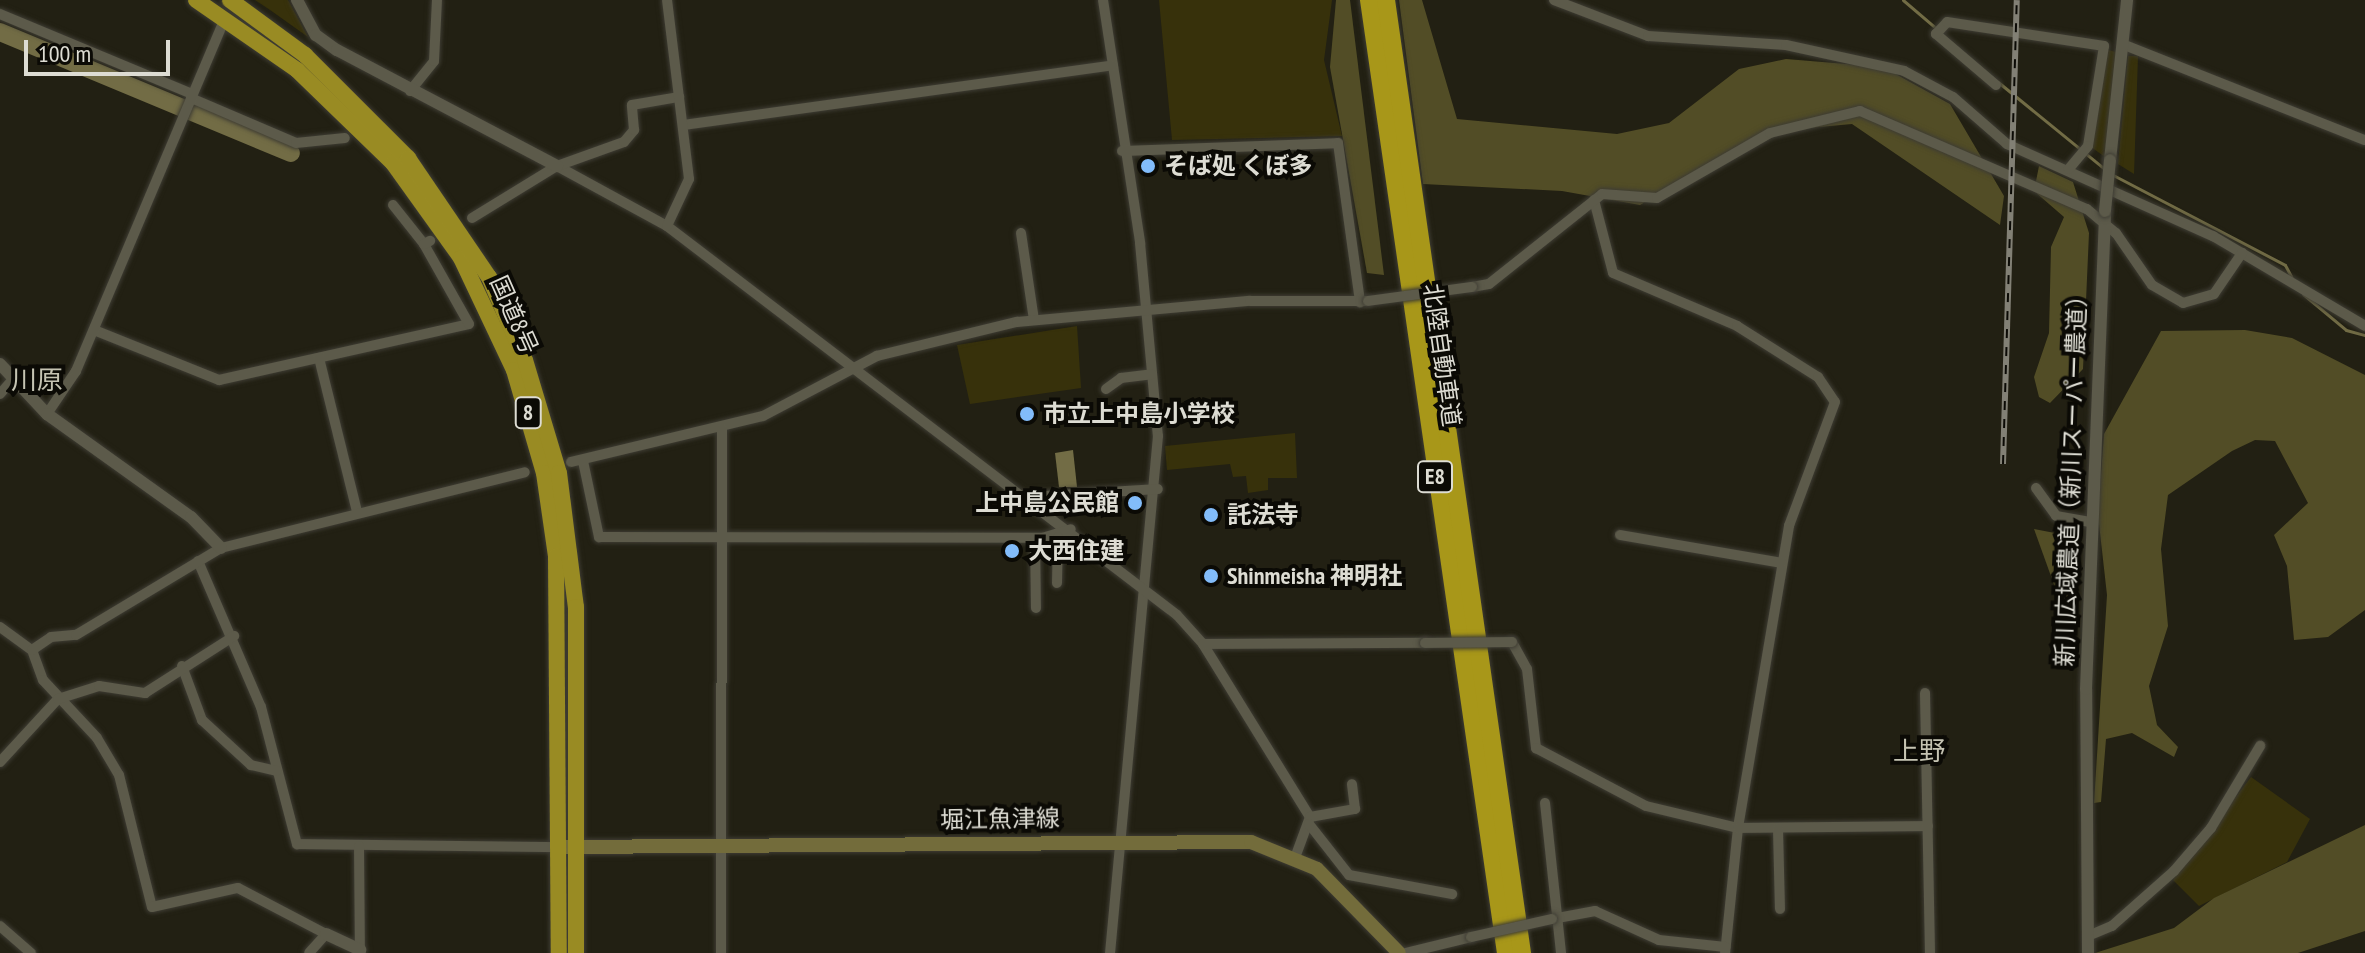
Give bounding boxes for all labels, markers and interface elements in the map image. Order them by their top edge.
scale bar [28,24,174,74]
text: 100 m [38,38,91,69]
place label: そば処 くぼ多 [1164,152,1313,180]
marker: そば処 くぼ多 [1139,157,1157,175]
street label: 国道8号 [484,271,544,359]
street label: 北陸自動車道 [1418,282,1466,428]
street label: 新川広域農道（新川スーパー農道） [2050,283,2092,667]
district label: 川原 [11,364,63,396]
road number: 8 [514,395,542,431]
place label: 市立上中島小学校 [1043,400,1235,428]
marker: 市立上中島小学校 [1018,405,1036,423]
road number: E8 [1417,459,1453,495]
place label: 上中島公民館 [975,489,1119,517]
marker: 上中島公民館 [1126,494,1144,512]
place label: 託法寺 [1227,501,1299,529]
marker: 託法寺 [1202,506,1220,524]
place label: 大西住建 [1028,537,1124,565]
marker: 大西住建 [1003,542,1021,560]
place label: Shinmeisha 神明社 [1227,562,1402,590]
marker: Shinmeisha 神明社 [1202,567,1220,585]
district label: 上野 [1893,735,1945,767]
street label: 堀江魚津線 [940,804,1060,834]

